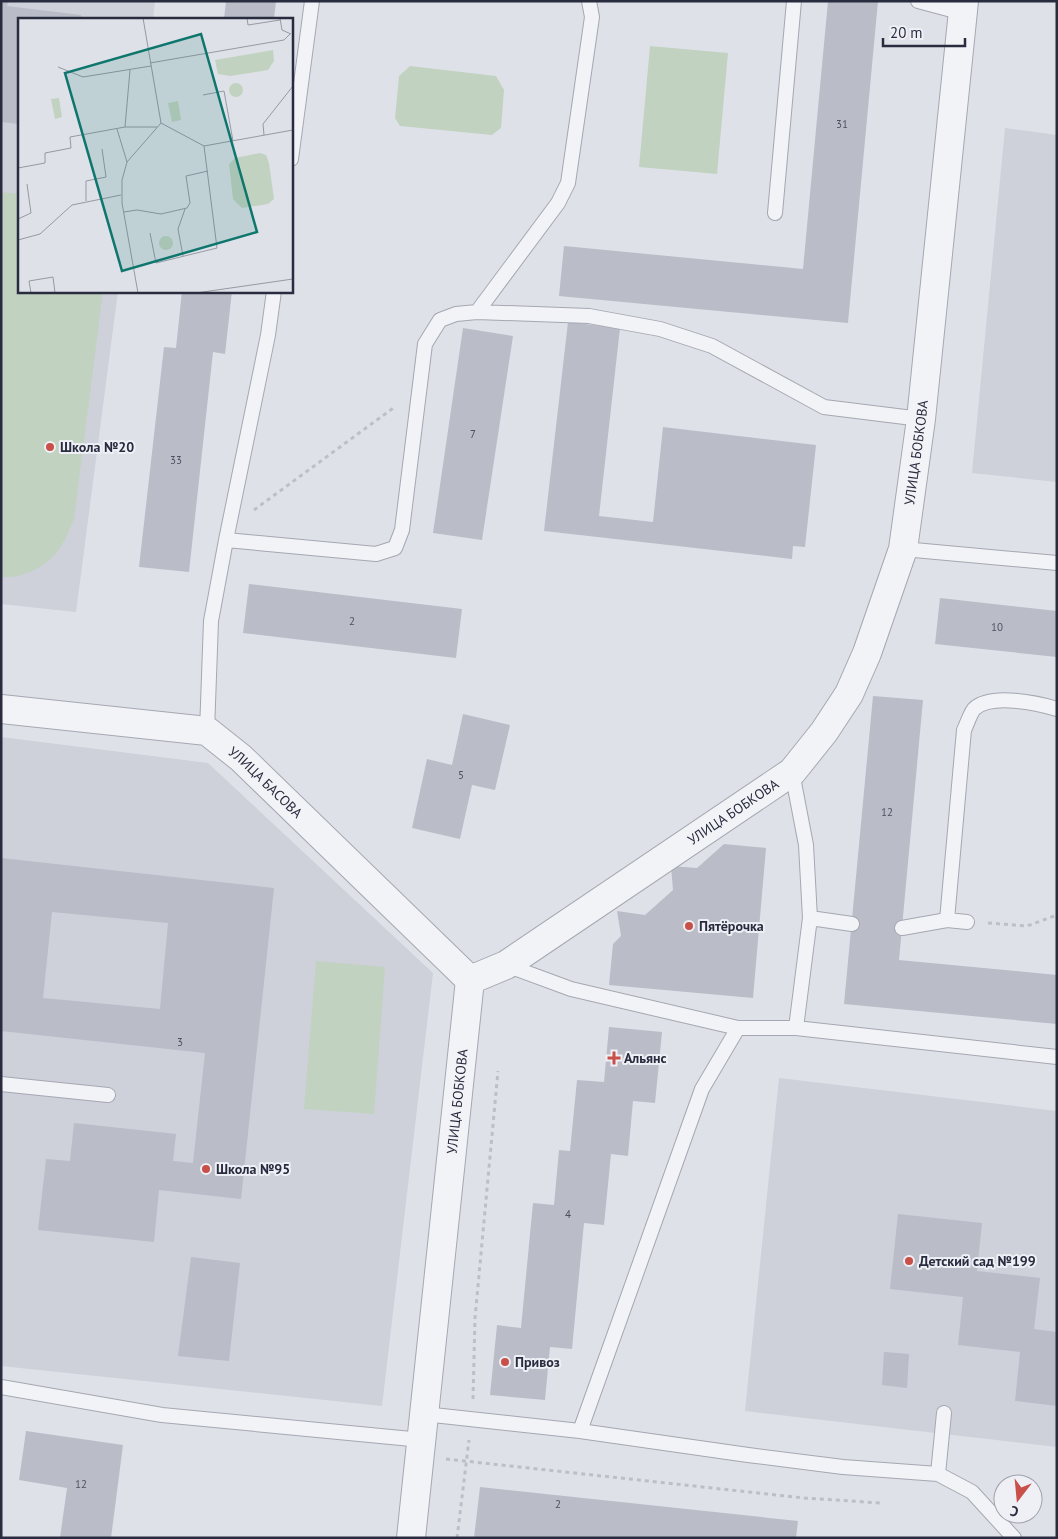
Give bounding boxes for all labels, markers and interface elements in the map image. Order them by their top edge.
scale bar [883,15,966,47]
inset map [18,18,292,292]
text: 20 m [890,23,923,42]
house number: 31 [836,117,848,131]
street label: УЛИЦА БОБКОВА [900,398,932,506]
house number: 7 [470,427,476,441]
place label: Школа №20 [60,438,134,456]
marker: Школа №20 [44,441,56,453]
house number: 33 [170,453,182,467]
house number: 2 [349,614,355,628]
house number: 10 [991,620,1003,634]
street label: УЛИЦА БАСОВА [225,743,307,822]
house number: 5 [458,768,464,782]
street label: УЛИЦА БОБКОВА [684,774,783,849]
house number: 12 [881,805,893,819]
place label: Пятёрочка [699,917,764,935]
marker: Пятёрочка [683,920,695,932]
house number: 3 [177,1035,183,1049]
street label: УЛИЦА БОБКОВА [443,1047,472,1155]
place label: Альянс [624,1049,667,1067]
marker: Альянс [608,1052,620,1064]
place label: Школа №95 [216,1160,290,1178]
marker: Школа №95 [200,1163,212,1175]
house number: 4 [565,1207,571,1221]
place label: Детский сад №199 [919,1252,1036,1270]
marker: Детский сад №199 [903,1255,915,1267]
place label: Привоз [515,1353,560,1371]
marker: Привоз [499,1356,511,1368]
north arrow [993,1474,1043,1524]
house number: 12 [75,1477,87,1491]
house number: 2 [555,1497,561,1511]
text: С [1008,1502,1021,1521]

